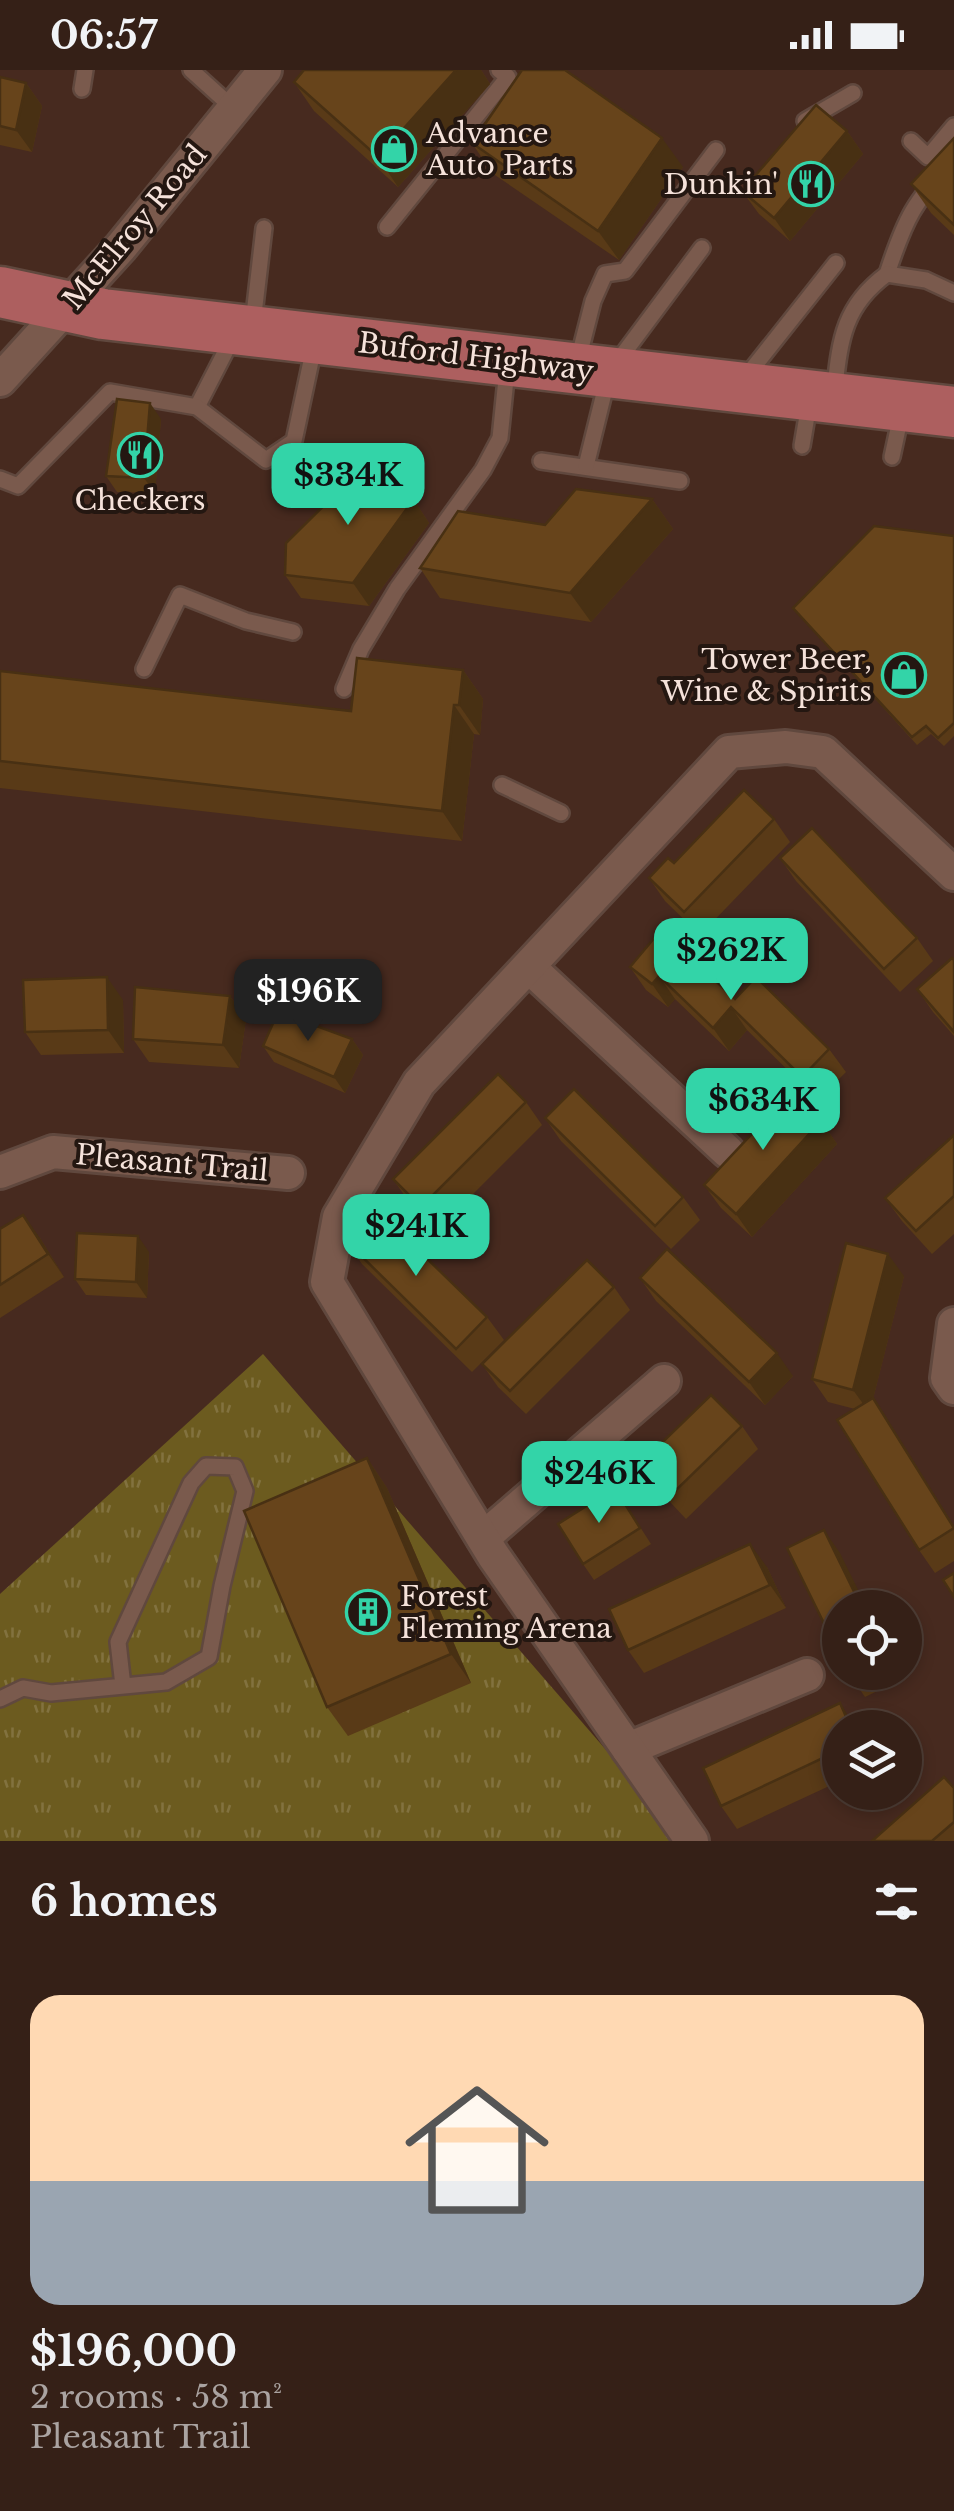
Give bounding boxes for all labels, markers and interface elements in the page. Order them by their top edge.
text: 06:57 [50,12,157,59]
place label: Advance Auto Parts [425,116,574,183]
shop icon: Advance Auto Parts [371,126,417,172]
street label: McElroy Road [56,137,214,317]
restaurant icon: Dunkin' [788,161,834,207]
place label: Dunkin' [664,167,778,202]
street label: Buford Highway [356,325,596,389]
restaurant icon: Checkers [117,432,163,478]
pin: $334K [278,443,418,528]
text: $334K [294,455,402,495]
place label: Checkers [74,483,206,518]
place label: Tower Beer, Wine & Spirits [660,642,872,709]
shop icon: Tower Beer, Wine & Spirits [881,652,927,698]
pin: $262K [661,918,801,1003]
text: $262K [676,930,786,970]
pin: $196K [238,959,378,1044]
text: $196K [256,971,360,1011]
pin: $634K [693,1068,833,1153]
text: $634K [708,1080,818,1120]
street label: Pleasant Trail [74,1137,270,1189]
pin: $241K [346,1194,486,1279]
text: $241K [365,1206,467,1246]
pin: $246K [529,1441,669,1526]
text: $246K [544,1453,654,1493]
place label: Forest Fleming Arena [400,1579,612,1646]
building icon: Forest Fleming Arena [345,1589,391,1635]
map controls [822,1590,922,1810]
button: locate [822,1590,922,1690]
button: layers [822,1710,922,1810]
icon: filters [869,1874,924,1929]
text: 6 homes [30,1875,218,1927]
icon: home [387,2060,567,2240]
text: $196,000 [30,2325,237,2377]
text: 2 rooms · 58 m² [30,2377,282,2417]
text: Pleasant Trail [30,2417,251,2457]

